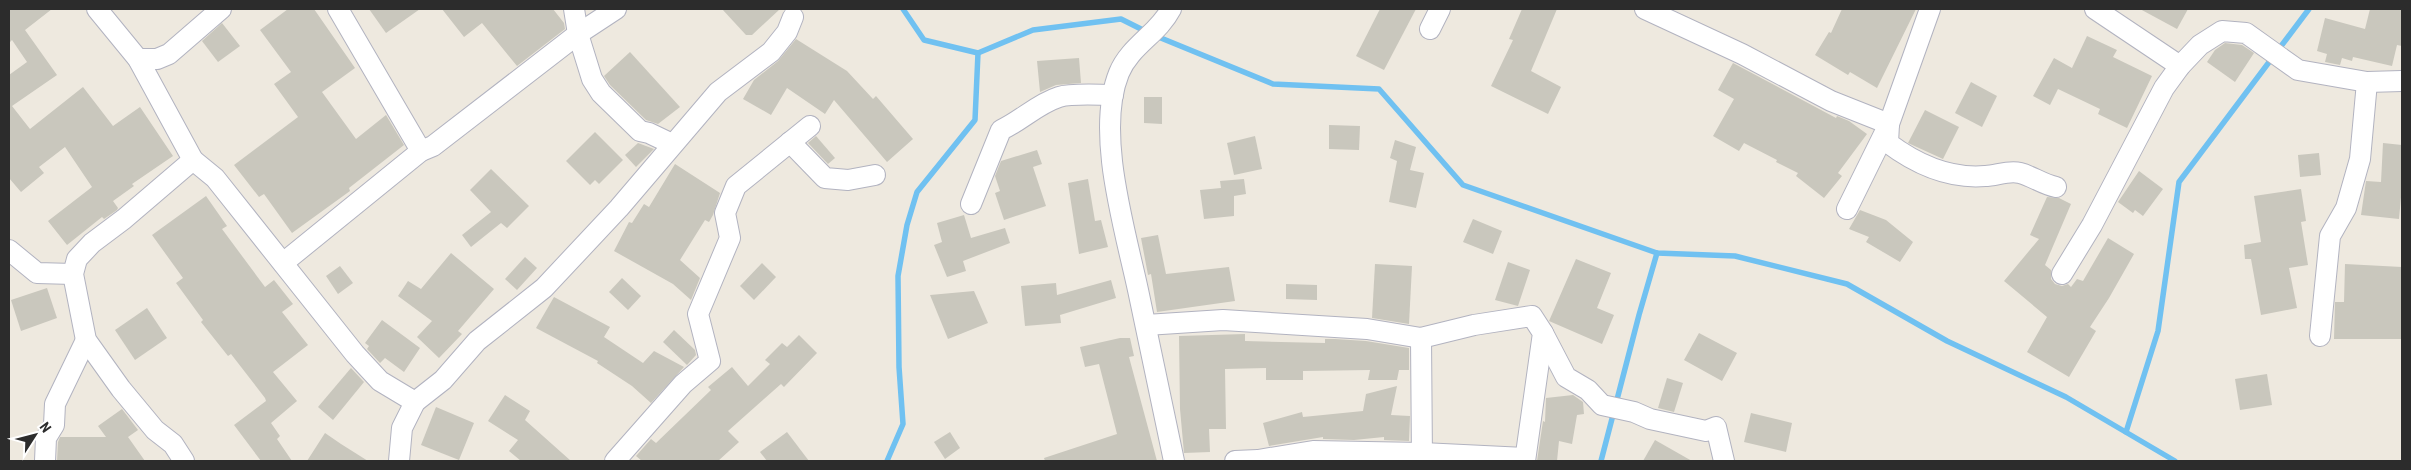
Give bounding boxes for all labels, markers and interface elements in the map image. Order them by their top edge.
north arrow [10,410,60,460]
text: N [37,419,55,436]

